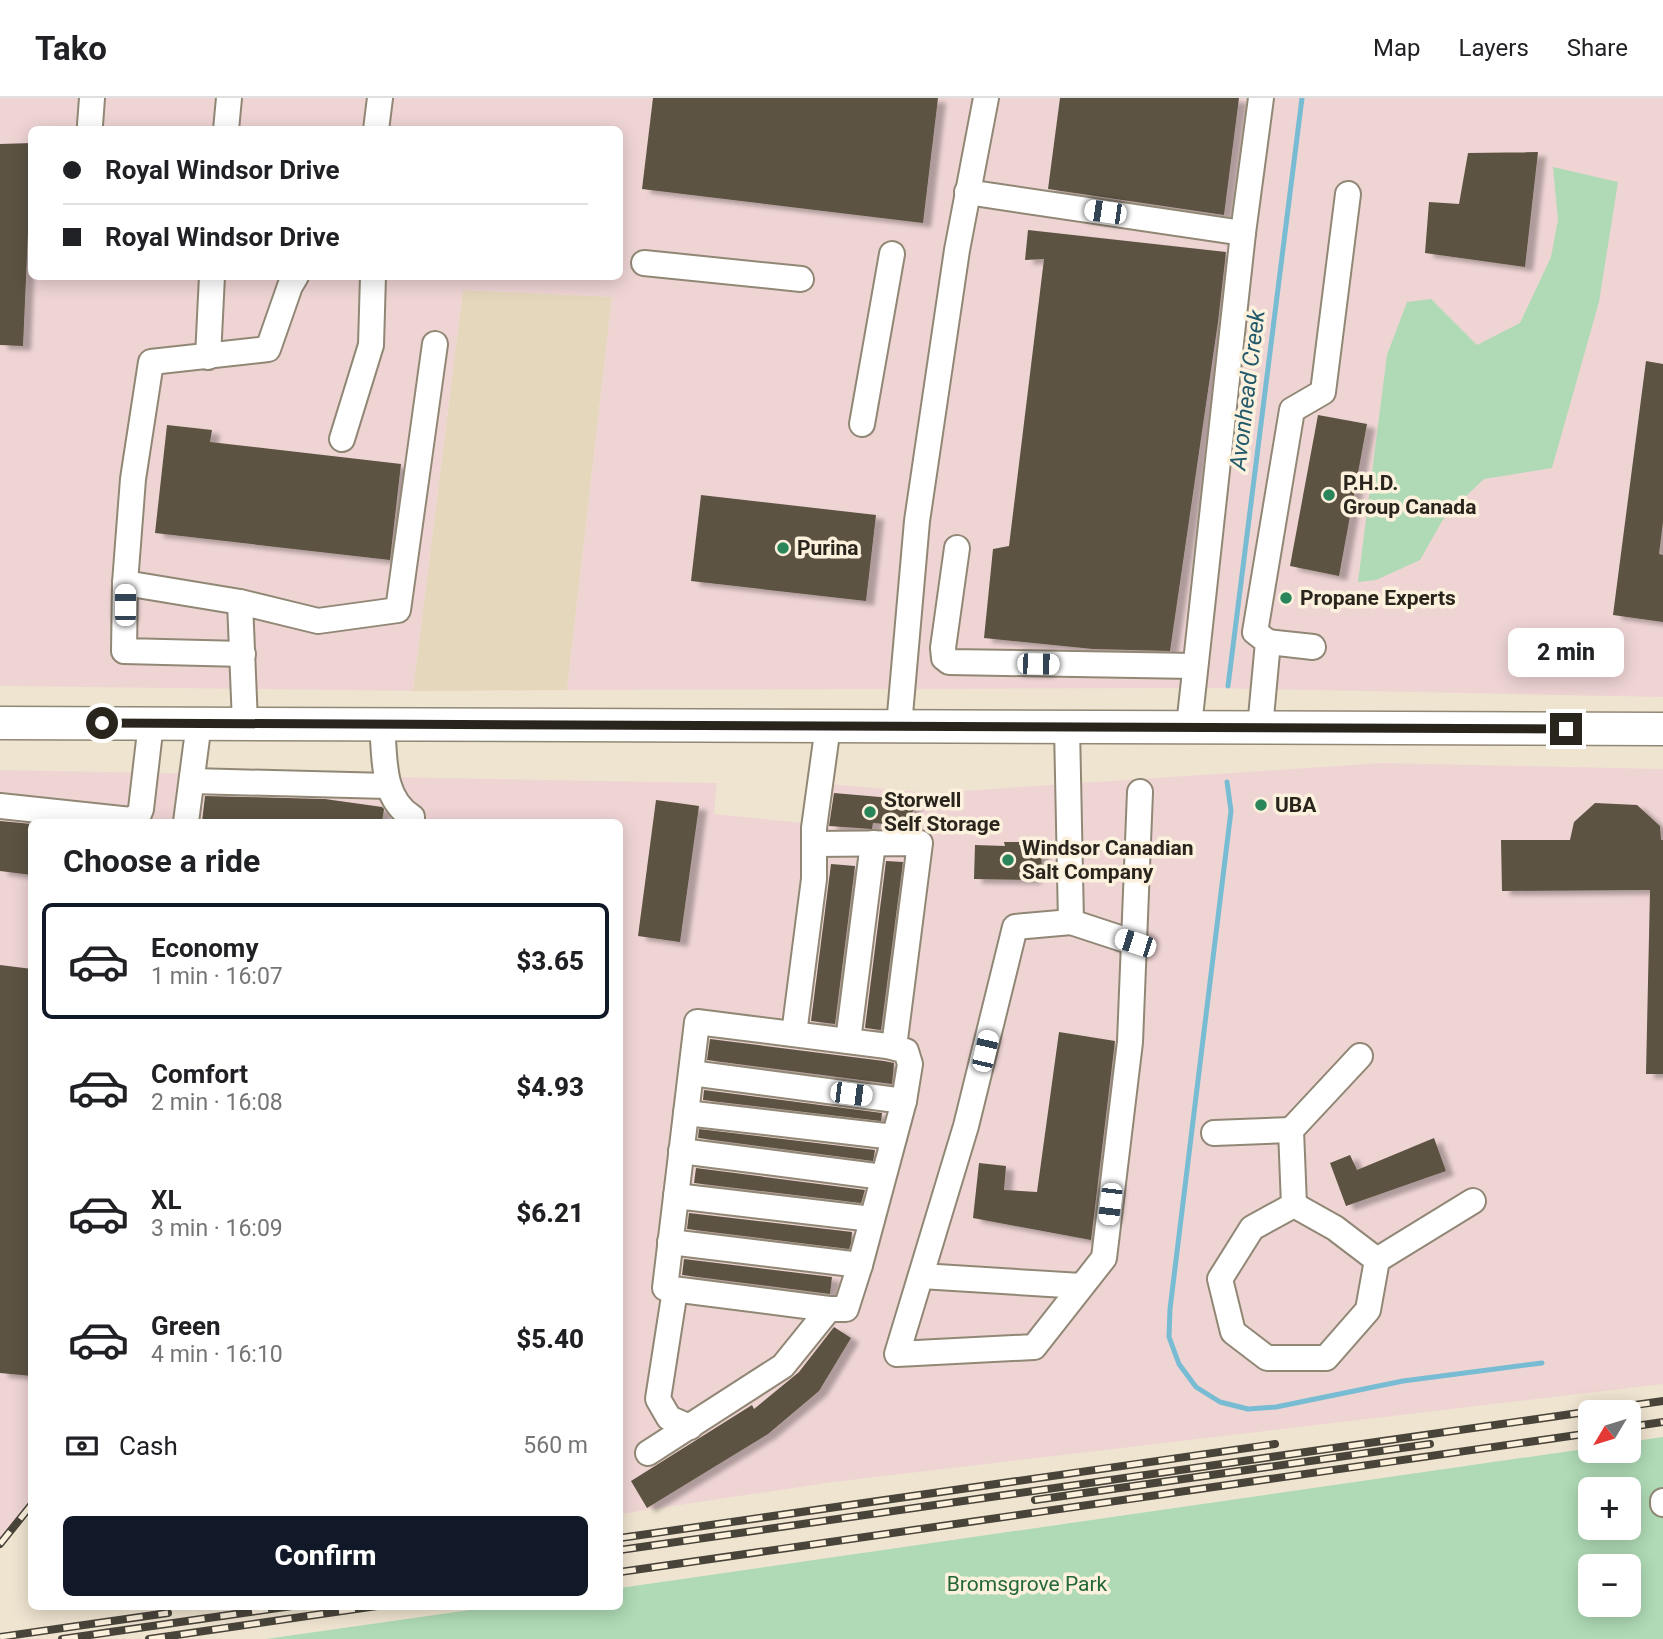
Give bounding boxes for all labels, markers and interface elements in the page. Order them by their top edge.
text: Tako [35,29,107,68]
text: Map [1373,34,1421,62]
text: Layers [1459,34,1529,62]
text: Share [1567,34,1628,62]
text: Royal Windsor Drive [105,155,340,185]
car [1083,199,1128,225]
text: Royal Windsor Drive [105,222,340,252]
water label: Avonhead Creek [1224,308,1271,473]
place label: P.H.D. Group Canada [1343,471,1476,519]
marker: P.H.D. Group Canada [1321,487,1337,503]
place label: Purina [797,536,859,560]
marker: Purina [775,540,791,556]
car [115,584,136,626]
place label: Propane Experts [1300,586,1456,610]
marker: Propane Experts [1278,590,1294,606]
callout: 2 min [1508,628,1624,676]
text: 2 min [1537,639,1595,666]
car [1017,653,1060,675]
route start [86,707,118,739]
route end [1550,713,1582,745]
place label: Storwell Self Storage [884,788,1000,836]
place label: UBA [1275,793,1317,817]
marker: UBA [1253,797,1269,813]
marker: Storwell Self Storage [862,804,878,820]
place label: Windsor Canadian Salt Company [1022,836,1193,884]
text: Choose a ride [63,842,260,880]
marker: Windsor Canadian Salt Company [1000,852,1016,868]
car [1112,927,1159,959]
icon: car [67,930,130,993]
text: Economy [151,933,258,963]
text: $3.65 [516,946,584,976]
text: 1 min · 16:07 [151,963,283,990]
car [971,1028,1000,1074]
icon: car [67,1056,130,1119]
text: Comfort [151,1059,248,1089]
text: $4.93 [516,1072,584,1102]
car [829,1081,874,1107]
text: 2 min · 16:08 [151,1089,283,1116]
icon: car [67,1182,130,1245]
car [1098,1182,1123,1226]
text: XL [151,1185,182,1215]
text: $6.21 [516,1198,584,1228]
text: 3 min · 16:09 [151,1215,283,1242]
icon: car [67,1308,130,1371]
text: Green [151,1311,221,1341]
text: $5.40 [516,1324,584,1354]
text: 4 min · 16:10 [151,1341,283,1368]
north arrow [1578,1400,1642,1463]
map controls [1578,1400,1641,1617]
icon: cash [63,1427,101,1465]
text: Cash [119,1431,178,1461]
text: 560 m [523,1432,588,1459]
button: + [1578,1477,1641,1540]
button: Confirm [63,1516,588,1596]
button: − [1578,1554,1641,1617]
park label: Bromsgrove Park [947,1572,1108,1596]

